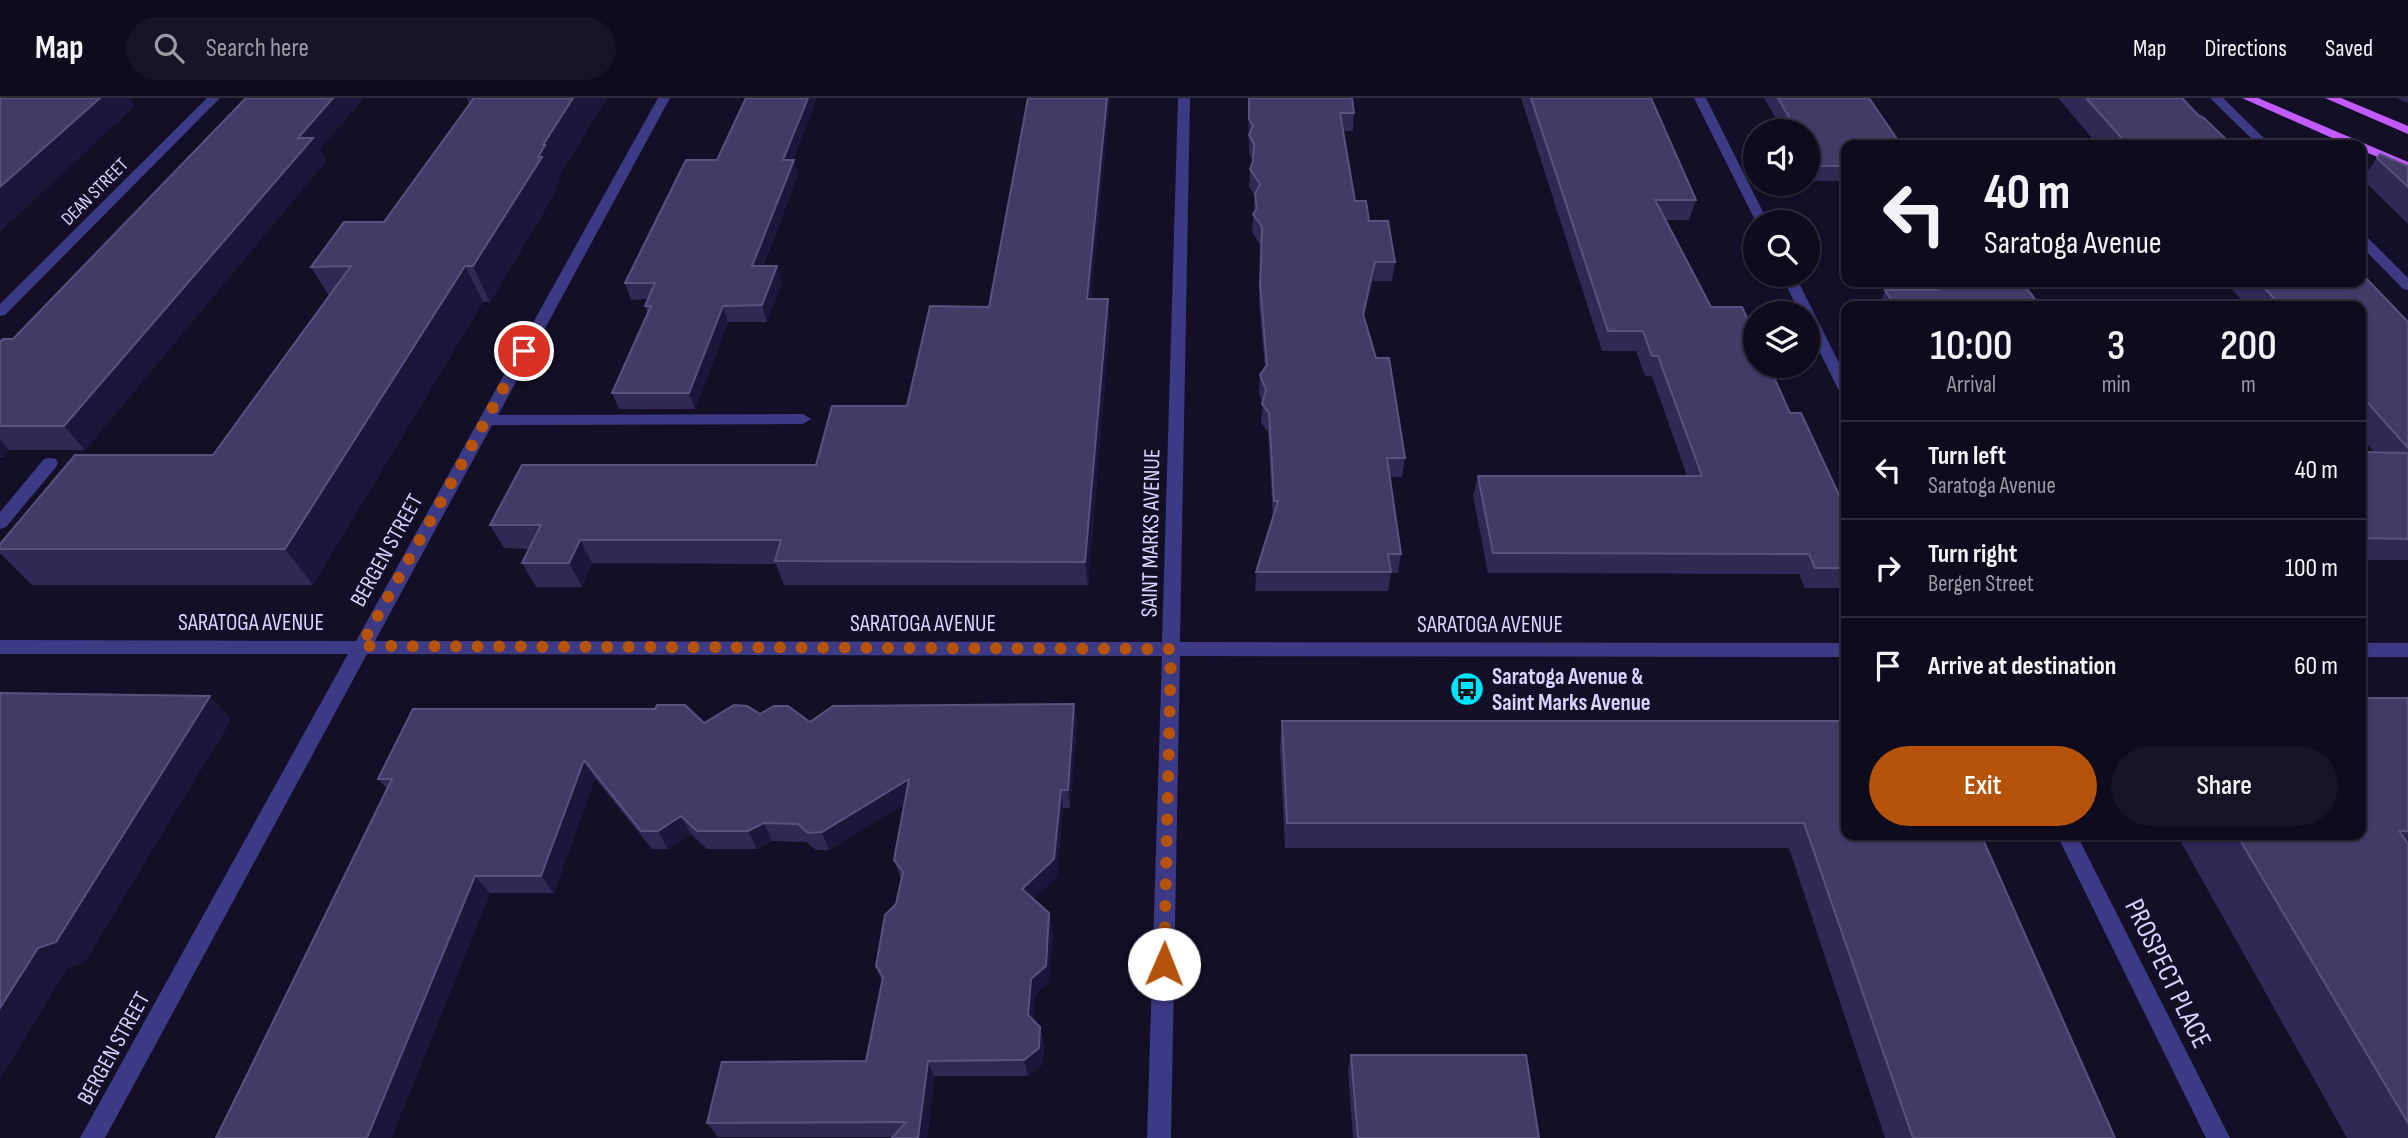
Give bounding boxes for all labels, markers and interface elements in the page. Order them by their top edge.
search box [126,17,616,80]
text: Map [35,28,84,68]
icon: search [150,29,188,67]
text: Search here [206,33,309,64]
text: Map [2133,34,2166,63]
text: Directions [2204,34,2287,63]
text: Saved [2325,34,2373,63]
map controls [1743,119,1820,378]
button: sound [1743,119,1820,196]
street label: DEAN STREET [57,153,134,231]
text: 40 m [1984,164,2070,223]
icon: left [1869,168,1960,259]
button: search [1743,210,1820,287]
text: Saratoga Avenue [1984,224,2162,263]
button: layers [1743,301,1820,378]
pin [494,321,554,381]
text: 10:00 [1930,321,2013,372]
text: 3 [2107,321,2125,372]
text: 200 [2220,321,2277,372]
icon: arrive [505,332,543,370]
text: Arrival [1947,371,1996,399]
text: min [2102,371,2131,399]
text: m [2241,371,2256,399]
text: Turn left [1928,441,2006,472]
street label: SAINT MARKS AVENUE [1136,448,1166,618]
icon: left [1869,451,1907,489]
text: 40 m [2295,455,2338,486]
text: Saratoga Avenue [1928,472,2056,500]
street label: BERGEN STREET [344,489,429,612]
text: Turn right [1928,539,2017,570]
icon: right [1869,549,1907,587]
text: 100 m [2285,553,2338,584]
text: Bergen Street [1928,570,2034,598]
street label: SARATOGA AVENUE [178,609,324,637]
street label: SARATOGA AVENUE [850,610,996,638]
street label: SARATOGA AVENUE [1417,611,1563,639]
icon: arrive [1869,647,1907,685]
text: Arrive at destination [1928,651,2116,682]
text: 60 m [2294,651,2338,682]
place label: Saratoga Avenue & Saint Marks Avenue [1492,663,1651,717]
bus stop icon: Saratoga Avenue & Saint Marks Avenue [1448,670,1486,708]
button: Exit [1869,746,2097,826]
button: Share [2111,746,2338,826]
street label: PROSPECT PLACE [2117,894,2218,1054]
position arrow [1127,927,1201,1001]
street label: BERGEN STREET [71,987,156,1110]

